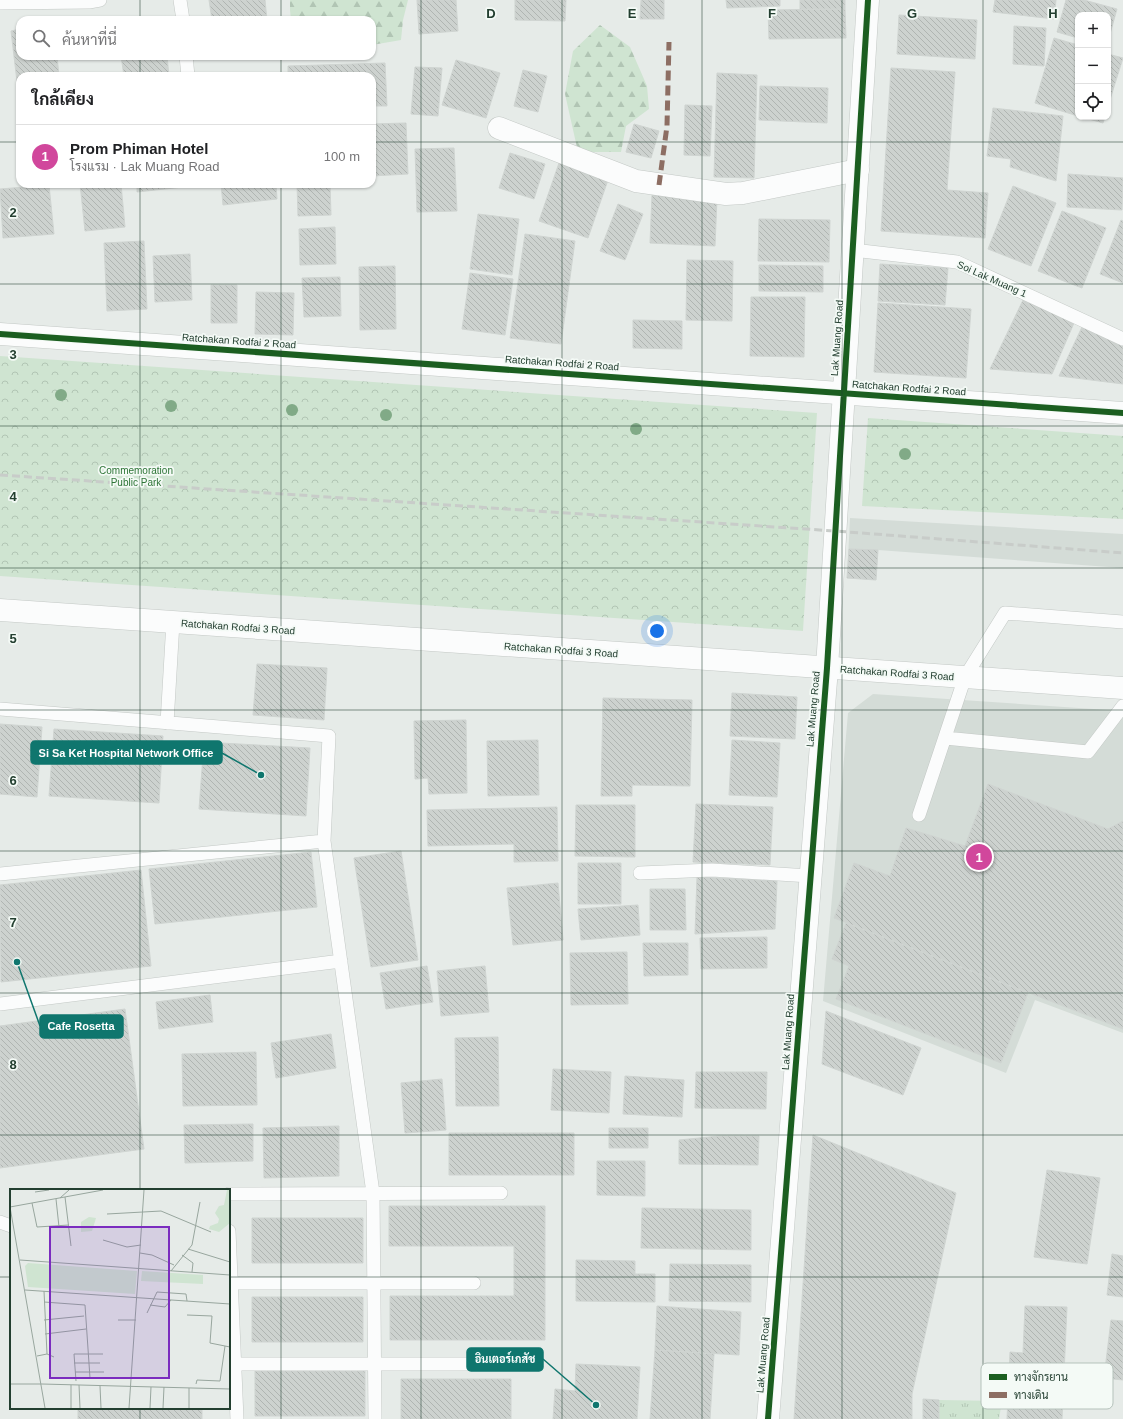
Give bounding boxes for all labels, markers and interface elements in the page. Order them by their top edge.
text: D [486,6,496,21]
text: E [628,6,637,21]
text: F [768,6,776,21]
text: G [907,6,917,21]
text: H [1048,6,1058,21]
map controls [1075,12,1111,120]
button: + [1075,12,1111,48]
search box [16,16,376,60]
icon: search [30,27,52,49]
text: ค้นหาที่นี่ [62,31,117,48]
button: − [1075,48,1111,84]
button: locate [1075,84,1111,120]
text: ใกล้เคียง [32,90,94,109]
text: Prom Phiman Hotel [70,140,208,157]
text: 1 [41,149,49,164]
text: 100 m [324,149,360,164]
text: โรงแรม · Lak Muang Road [70,159,220,174]
text: 2 [9,205,17,220]
street label: Soi Lak Muang 1 [955,259,1029,299]
street label: Lak Muang Road [829,300,845,376]
street label: Ratchakan Rodfai 2 Road [181,332,297,350]
text: 3 [9,347,17,362]
street label: Ratchakan Rodfai 2 Road [504,354,620,372]
street label: Ratchakan Rodfai 2 Road [851,379,967,397]
park label: Commemoration Public Park [99,465,173,488]
text: 4 [9,489,17,504]
street label: Ratchakan Rodfai 3 Road [180,618,296,636]
your location [647,621,667,641]
text: 5 [9,631,17,646]
street label: Ratchakan Rodfai 3 Road [503,641,619,659]
street label: Ratchakan Rodfai 3 Road [839,664,955,682]
street label: Lak Muang Road [804,671,822,747]
callout: Si Sa Ket Hospital Network Office [31,741,222,764]
text: Si Sa Ket Hospital Network Office [39,747,213,759]
text: 6 [9,773,17,788]
pin: 1 [966,842,992,872]
text: 7 [9,915,17,930]
street label: Lak Muang Road [780,994,796,1070]
callout: Cafe Rosetta [40,1015,123,1038]
text: Cafe Rosetta [47,1020,115,1032]
text: 8 [9,1057,17,1072]
inset map [10,1189,230,1409]
street label: Lak Muang Road [754,1317,772,1393]
callout: อินเตอร์เภสัช [467,1348,543,1371]
text: อินเตอร์เภสัช [474,1351,535,1365]
legend [981,1363,1113,1409]
text: ทางจักรยาน [1014,1370,1068,1383]
text: ทางเดิน [1014,1389,1049,1401]

